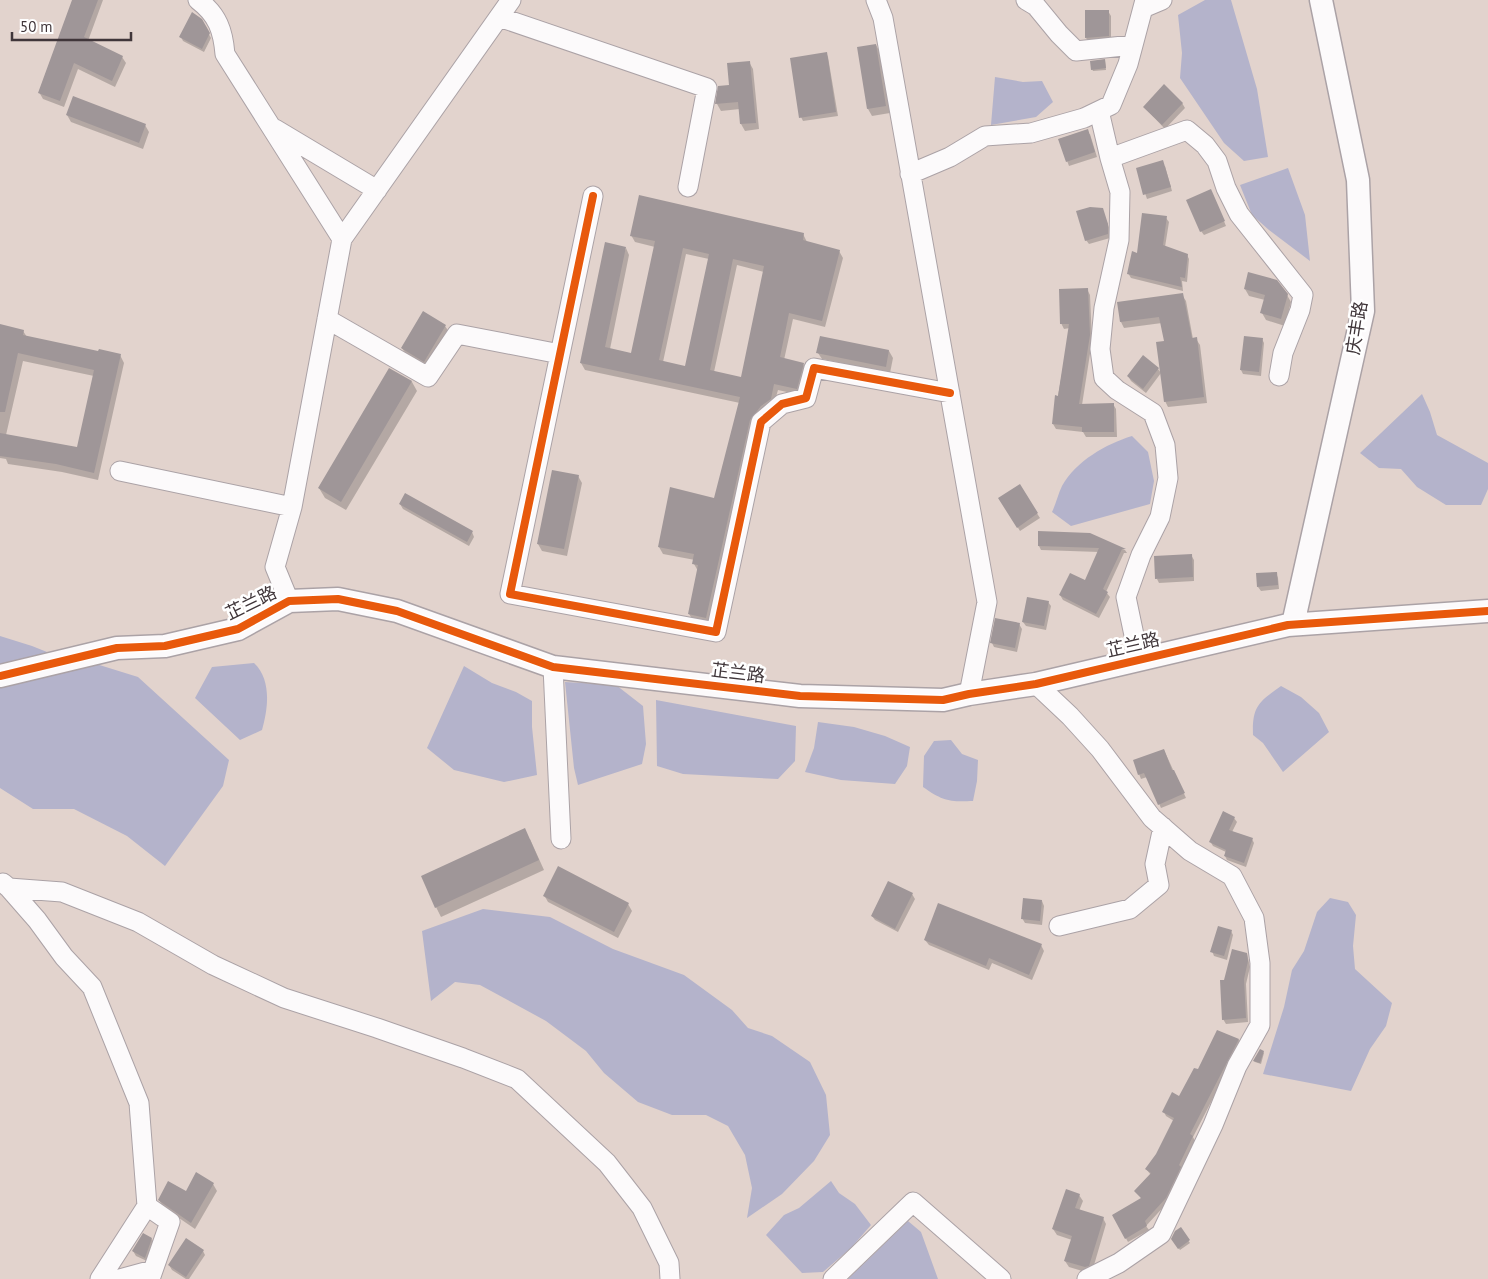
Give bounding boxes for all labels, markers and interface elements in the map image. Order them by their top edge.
scale bar [12,10,131,42]
text: 50 m [20,17,53,36]
street label: 庆丰路 [1341,299,1372,356]
street label: 芷兰路 [221,580,280,625]
street label: 芷兰路 [1104,627,1162,662]
street label: 芷兰路 [710,658,766,687]

